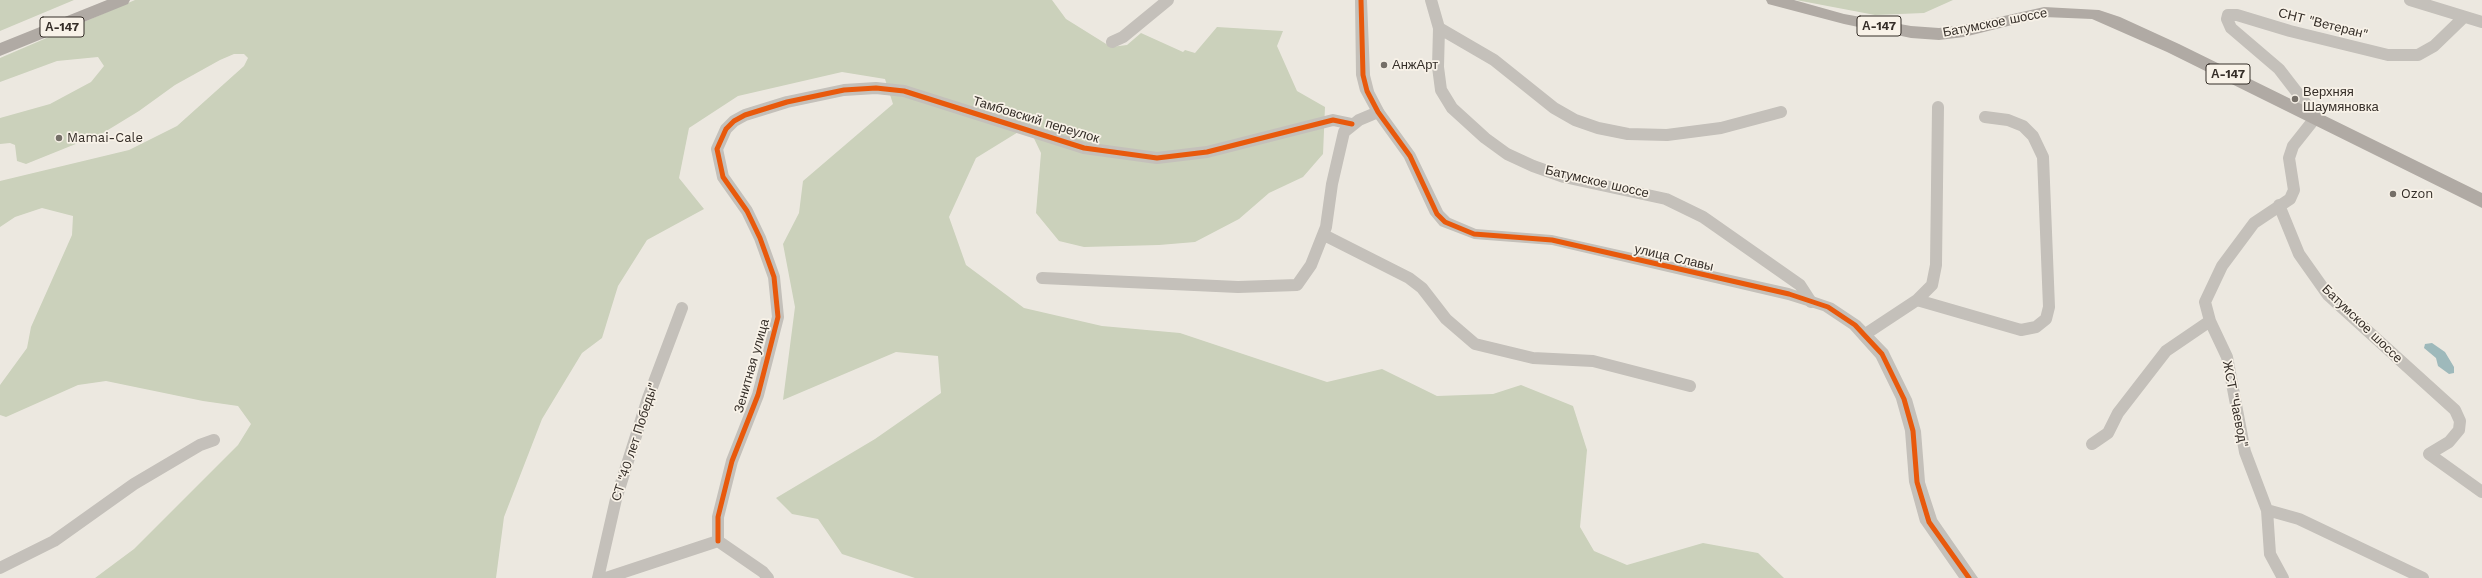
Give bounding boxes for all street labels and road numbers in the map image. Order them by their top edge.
street label: Батумское шоссе [1941,5,2049,41]
street label: СНТ "Ветеран" [2277,5,2369,43]
road number: А-147 [1857,16,1901,36]
road number: А-147 [40,17,84,37]
road number: А-147 [2206,64,2250,84]
street label: Тамбовский переулок [971,93,1101,147]
street label: Батумское шоссе [1544,162,1650,202]
street label: улица Славы [1633,241,1715,275]
street label: Батумское шоссе [2318,282,2406,366]
street label: Зенитная улица [731,317,773,415]
street label: ЖСТ "Чаевод" [2219,359,2251,449]
street label: СТ "40 лет Победы" [608,381,662,503]

